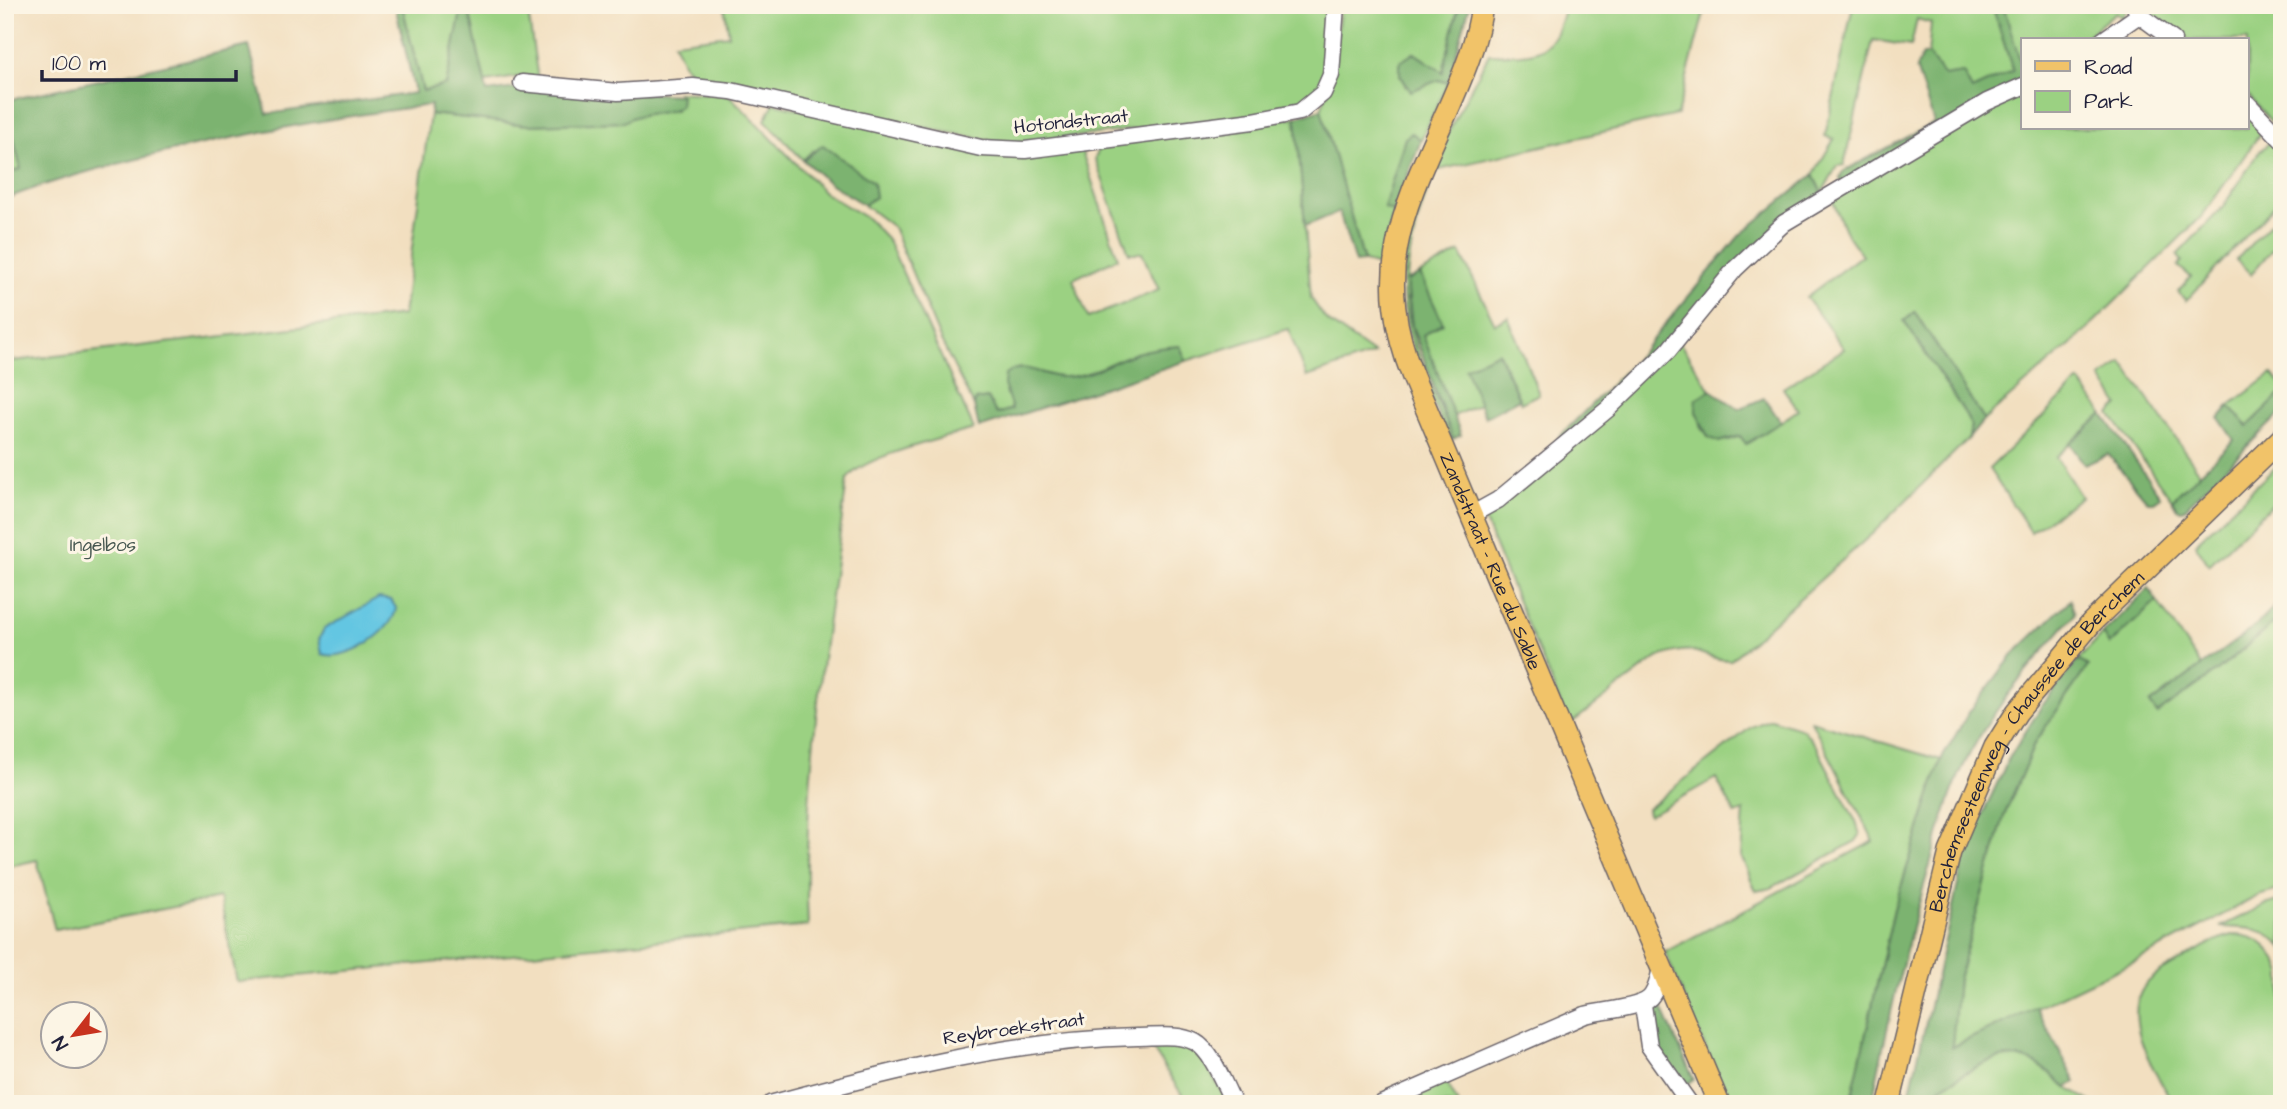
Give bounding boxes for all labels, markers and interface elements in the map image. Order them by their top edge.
scale bar [42,38,236,82]
legend [2021,38,2248,130]
text: 100 m [52,49,107,78]
text: Road [2084,53,2132,82]
text: Park [2084,87,2133,116]
street label: Hotondstraat [1013,103,1130,141]
street label: Zandstraat - Rue du Sable [1433,448,1548,674]
park label: Ingelbos [70,532,136,560]
street label: Berchemsesteenweg - Chaussée de Berchem [1922,565,2151,915]
north arrow [38,1000,108,1070]
street label: Reybroekstraat [941,1006,1087,1053]
text: N [46,1031,75,1055]

